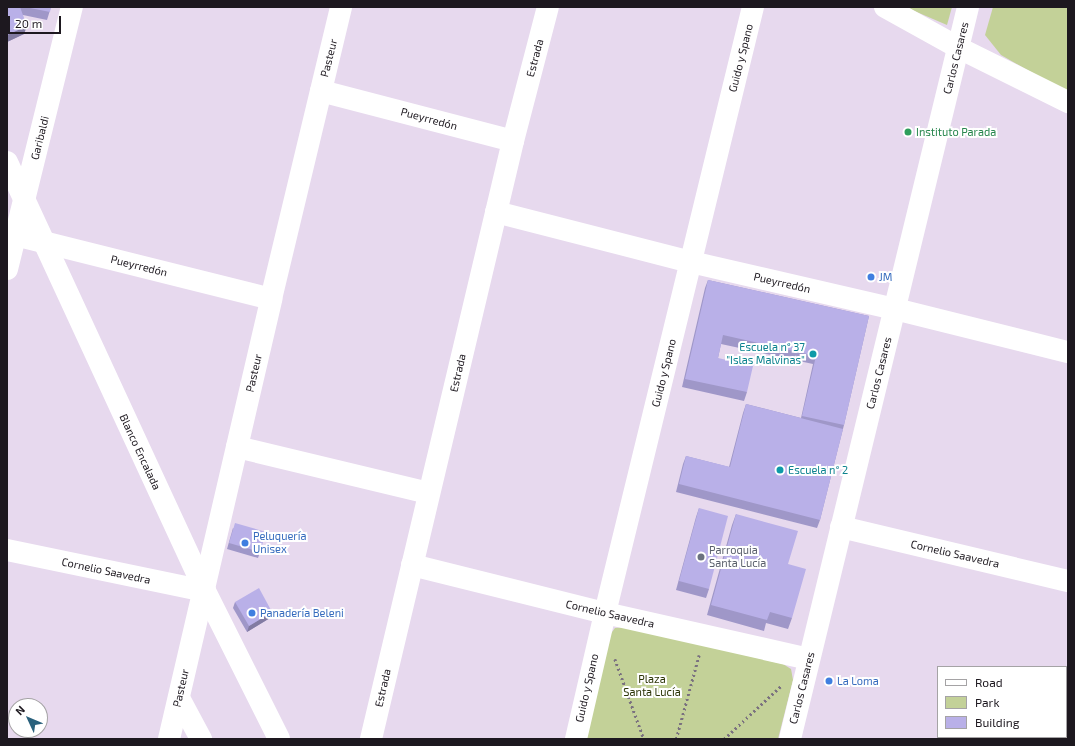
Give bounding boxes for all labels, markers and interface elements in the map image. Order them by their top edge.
scale bar [10,8,63,34]
text: 20 m [15,16,42,30]
street label: Carlos Casares [941,21,971,95]
street label: Guido y Spano [726,22,756,94]
street label: Pasteur [318,38,340,78]
street label: Estrada [524,38,546,78]
street label: Pueyrredón [399,105,459,133]
street label: Garibaldi [28,115,52,161]
place label: Instituto Parada [916,125,996,139]
marker: Instituto Parada [903,127,913,137]
street label: Pueyrredón [109,253,169,279]
street label: Pueyrredón [752,270,812,296]
place label: JM [879,270,892,284]
marker: JM [866,272,876,282]
street label: Carlos Casares [864,336,894,410]
street label: Guido y Spano [649,337,679,409]
place label: Escuela n° 37 "Islas Malvinas" [726,341,805,367]
marker: Escuela n° 37 "Islas Malvinas" [808,349,818,359]
street label: Pasteur [243,353,265,393]
street label: Estrada [447,353,469,393]
street label: Blanco Encalada [117,412,163,492]
place label: Escuela n° 2 [788,463,848,477]
marker: Escuela n° 2 [775,465,785,475]
place label: Peluquería Unisex [253,530,307,556]
street label: Cornelio Saavedra [909,537,1001,571]
marker: Peluquería Unisex [240,538,250,548]
place label: Parroquia Santa Lucía [709,544,766,570]
marker: Parroquia Santa Lucía [696,552,706,562]
street label: Cornelio Saavedra [60,555,152,587]
street label: Cornelio Saavedra [564,597,656,631]
place label: Panadería Beleni [260,606,344,620]
marker: Panadería Beleni [247,608,257,618]
street label: Carlos Casares [787,651,817,725]
street label: Guido y Spano [573,652,601,724]
legend [937,666,1067,738]
street label: Pasteur [170,668,192,708]
street label: Estrada [372,668,394,708]
park label: Plaza Santa Lucía [623,673,681,699]
place label: La Loma [837,674,879,688]
text: Road [975,675,1003,689]
marker: La Loma [824,676,834,686]
text: Park [975,695,1000,709]
north arrow [8,698,48,738]
text: N [12,703,27,717]
text: Building [975,715,1019,729]

